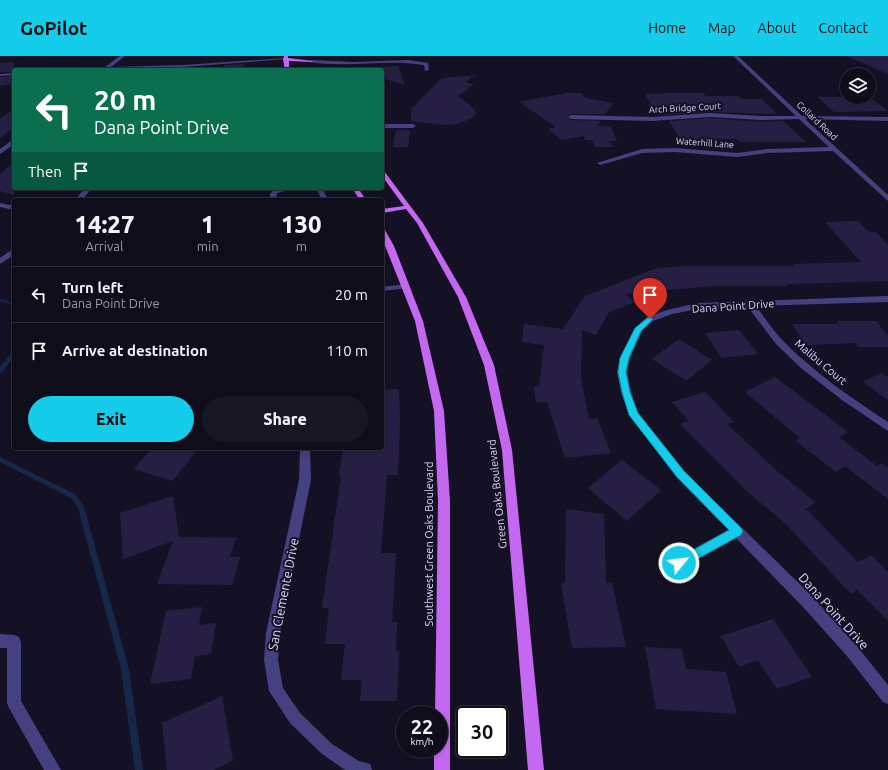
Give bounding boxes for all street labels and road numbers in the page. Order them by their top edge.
street label: Collard Road [795,100,839,142]
street label: Arch Bridge Court [649,101,722,115]
street label: Waterhill Lane [676,136,734,150]
street label: Dana Point Drive [691,297,775,315]
street label: Malibu Court [793,337,850,388]
street label: Green Oaks Boulevard [485,439,509,549]
street label: Southwest Green Oaks Boulevard [423,462,435,626]
street label: San Clemente Drive [265,537,301,651]
street label: Dana Point Drive [796,570,872,652]

